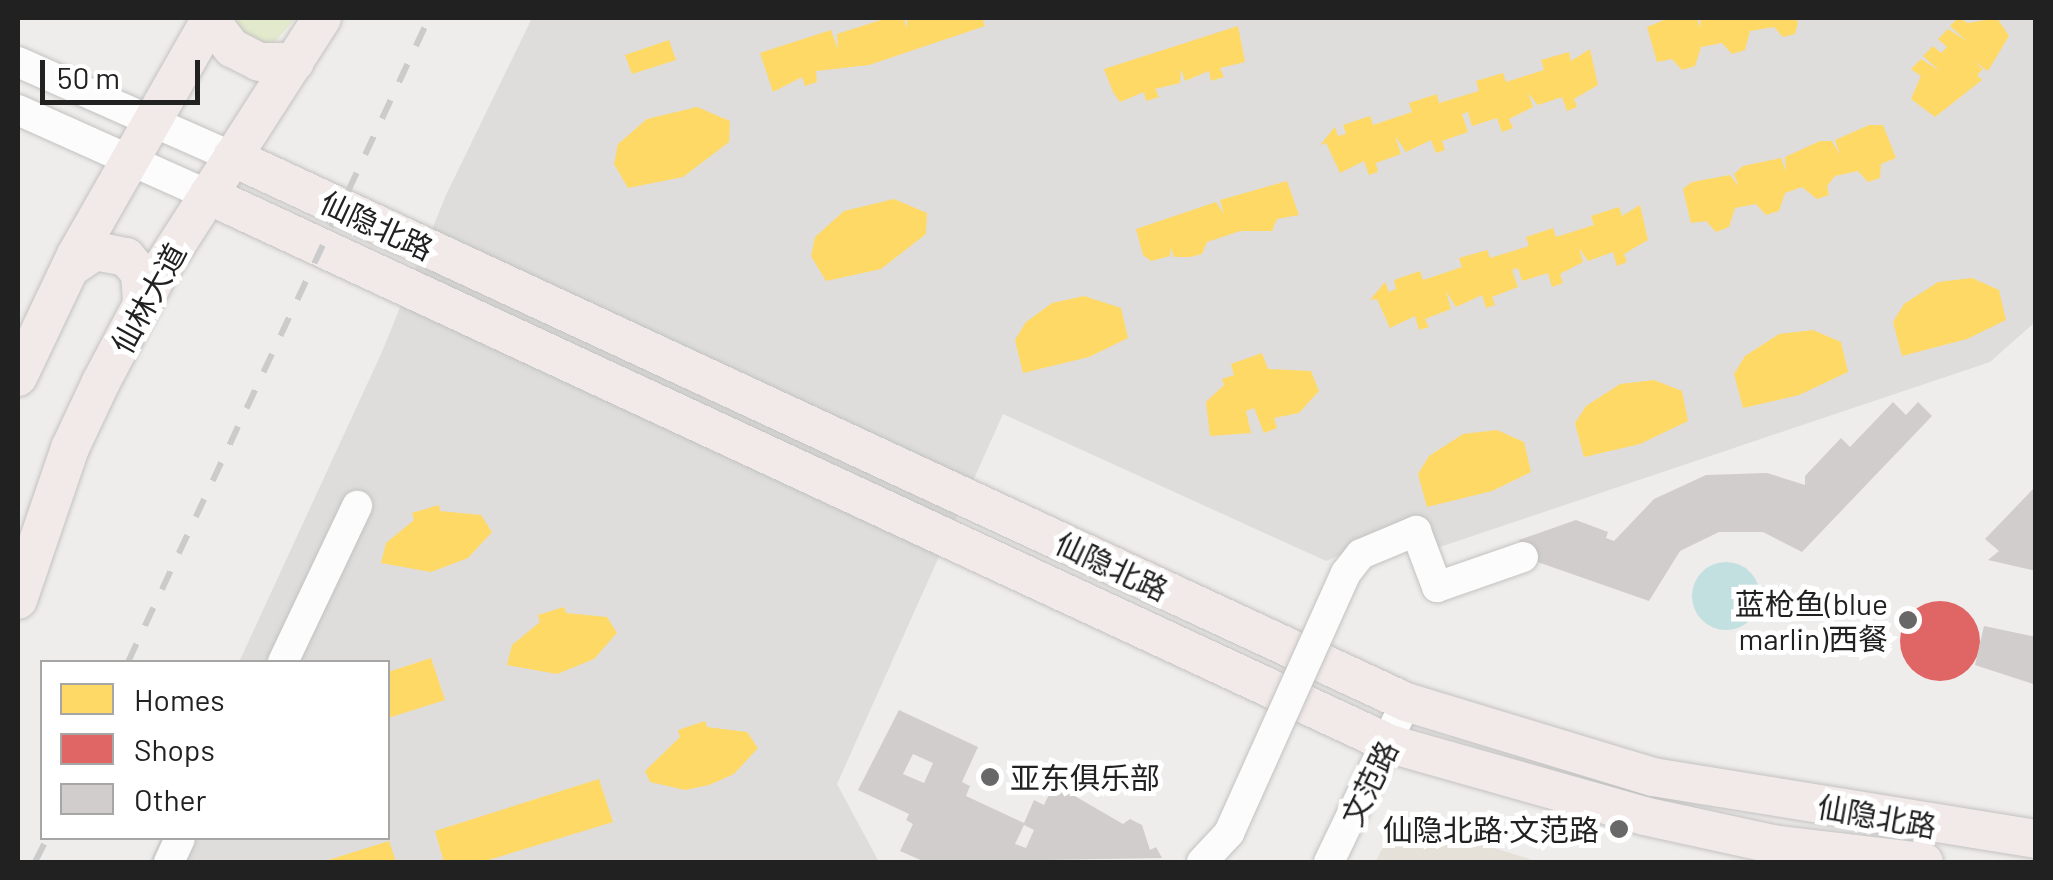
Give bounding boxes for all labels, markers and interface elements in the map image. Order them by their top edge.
scale bar [45,40,205,102]
text: 50 m [57,59,120,95]
street label: 仙隐北路 [315,183,439,267]
street label: 仙林大道 [103,237,193,359]
street label: 仙隐北路 [1050,524,1174,608]
place label: 蓝枪鱼(blue marlin)西餐 [1735,585,1888,656]
marker: 蓝枪鱼(blue marlin)西餐 [1897,609,1919,631]
legend [40,660,390,840]
text: Homes [134,681,225,717]
text: Shops [134,731,215,767]
street label: 文范路 [1333,735,1405,831]
place label: 亚东俱乐部 [1010,759,1160,795]
marker: 亚东俱乐部 [979,766,1001,788]
text: Other [134,781,206,817]
street label: 仙隐北路 [1815,788,1939,844]
place label: 仙隐北路·文范路 [1383,811,1599,847]
marker: 仙隐北路·文范路 [1608,818,1630,840]

